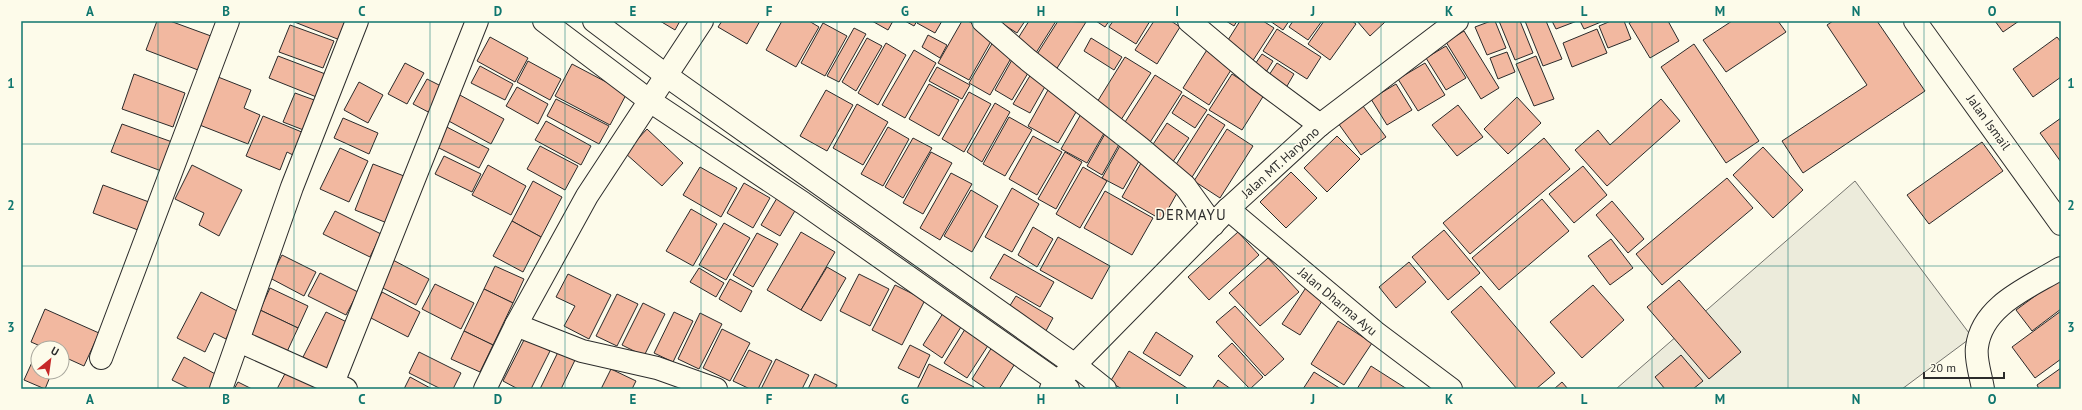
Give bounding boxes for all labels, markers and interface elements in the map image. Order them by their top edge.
text: A [86,3,94,20]
text: B [222,3,230,20]
text: C [358,3,366,20]
text: D [494,3,502,20]
text: E [630,3,637,20]
text: F [766,3,773,20]
text: G [901,3,909,20]
text: H [1037,3,1045,20]
text: I [1175,3,1179,20]
text: J [1310,3,1315,20]
text: K [1445,3,1453,20]
text: L [1581,3,1588,20]
text: M [1715,3,1725,20]
text: N [1852,3,1860,20]
text: O [1988,3,1997,20]
text: 1 [7,75,15,92]
text: 1 [2067,75,2075,92]
street label: Jalan Ismail [1962,90,2015,154]
street label: Jalan MT. Haryono [1237,123,1323,202]
text: 2 [7,197,15,214]
text: 2 [2067,197,2075,214]
district label: DERMAYU [1155,205,1227,224]
street label: Jalan Dharma Ayu [1294,263,1381,339]
text: 3 [7,319,15,336]
text: 3 [2067,319,2075,336]
north arrow [30,340,70,380]
text: U [48,343,61,359]
scale bar [1924,354,2004,380]
text: 20 m [1930,360,1956,375]
text: A [86,391,94,408]
text: B [222,391,230,408]
text: C [358,391,366,408]
text: D [494,391,502,408]
text: E [630,391,637,408]
text: F [766,391,773,408]
text: G [901,391,909,408]
text: H [1037,391,1045,408]
text: I [1175,391,1179,408]
text: J [1310,391,1315,408]
text: K [1445,391,1453,408]
text: L [1581,391,1588,408]
text: M [1715,391,1725,408]
text: N [1852,391,1860,408]
text: O [1988,391,1997,408]

